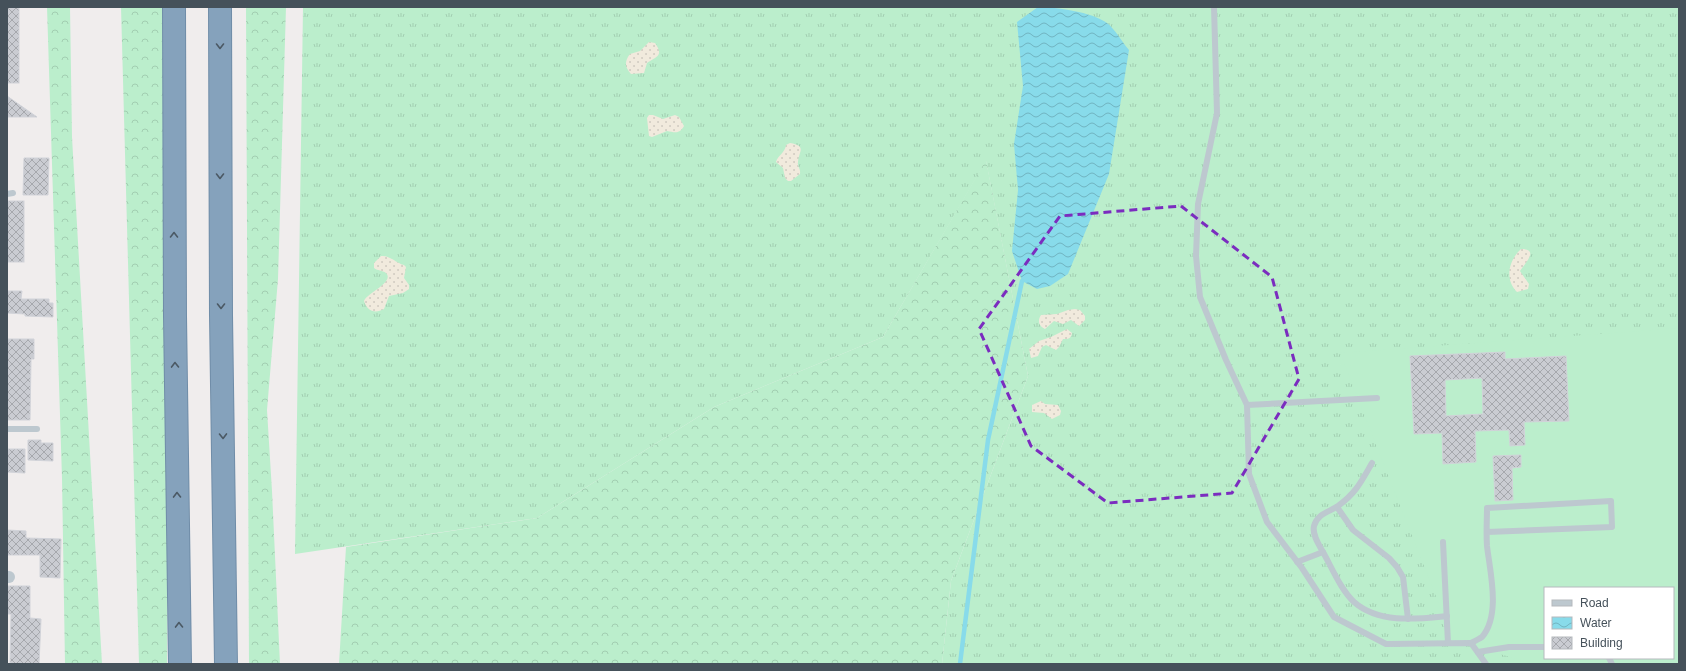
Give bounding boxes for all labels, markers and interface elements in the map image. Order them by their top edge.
one-way arrow [216,43,224,49]
one-way arrow [216,173,224,179]
one-way arrow [170,232,178,238]
one-way arrow [217,303,225,309]
one-way arrow [171,362,179,368]
one-way arrow [219,433,227,439]
one-way arrow [173,492,181,498]
legend [1544,587,1674,659]
text: Road [1580,596,1609,610]
text: Water [1580,616,1612,630]
one-way arrow [175,622,183,628]
text: Building [1580,636,1623,650]

